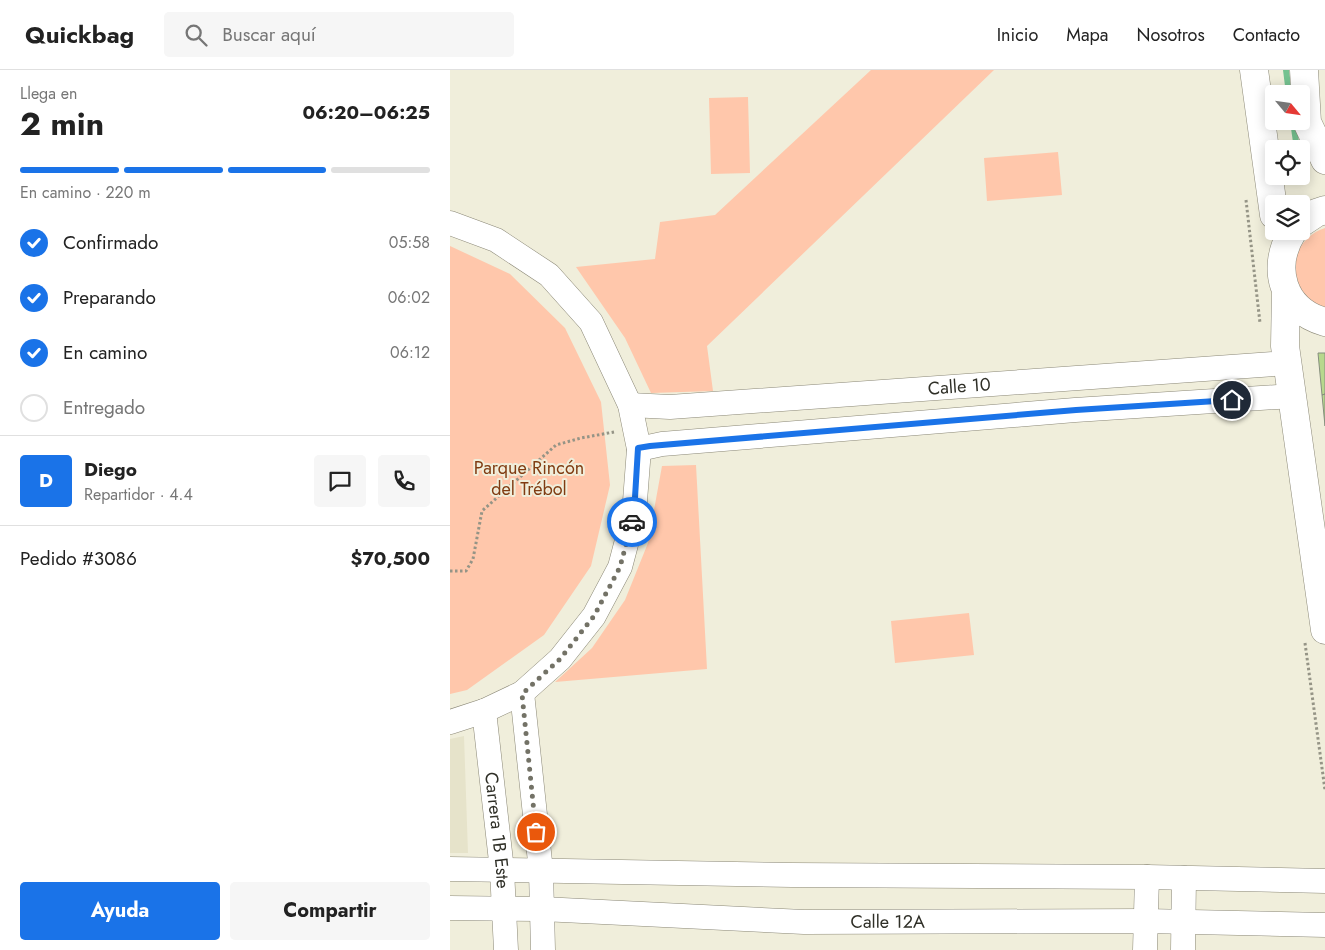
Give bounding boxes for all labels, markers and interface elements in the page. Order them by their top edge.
search box [164,12,514,57]
text: Quickbag [25,17,134,52]
icon: search [182,21,210,49]
text: Buscar aquí [222,21,316,48]
text: Inicio [997,22,1038,48]
text: Mapa [1066,22,1108,48]
text: Nosotros [1136,22,1205,48]
text: Contacto [1233,22,1300,48]
text: Llega en [20,82,77,105]
north arrow [1265,85,1310,130]
map controls [1265,85,1310,240]
text: 06:20–06:25 [303,99,430,126]
text: 2 min [20,101,104,147]
button: locate [1265,140,1310,185]
text: En camino · 220 m [20,181,151,204]
button: layers [1265,195,1310,240]
icon: check [20,229,48,257]
text: Confirmado [63,229,158,256]
text: 05:58 [389,231,430,254]
icon: check [20,284,48,312]
text: Preparando [63,284,156,311]
text: 06:02 [388,286,430,309]
icon: check [20,339,48,367]
text: En camino [63,339,147,366]
text: 06:12 [390,341,430,364]
street label: Calle 10 [927,371,992,402]
pin [1211,379,1253,421]
icon: home [1218,386,1246,414]
text: Entregado [63,394,145,421]
button: chat [314,455,366,507]
button: phone [378,455,430,507]
park label: Parque Rincón del Trébol [474,455,584,502]
text: Diego [84,456,137,483]
text: D [39,467,53,494]
text: Repartidor · 4.4 [84,483,193,506]
courier [607,497,657,547]
icon: car [618,508,646,536]
text: Pedido #3086 [20,545,137,572]
text: $70,500 [351,545,430,572]
street label: Carrera 1B Este [478,771,516,889]
pin [515,811,557,853]
icon: bag [522,818,550,846]
button: Ayuda [20,882,220,940]
button: Compartir [230,882,430,940]
street label: Calle 12A [851,909,925,935]

